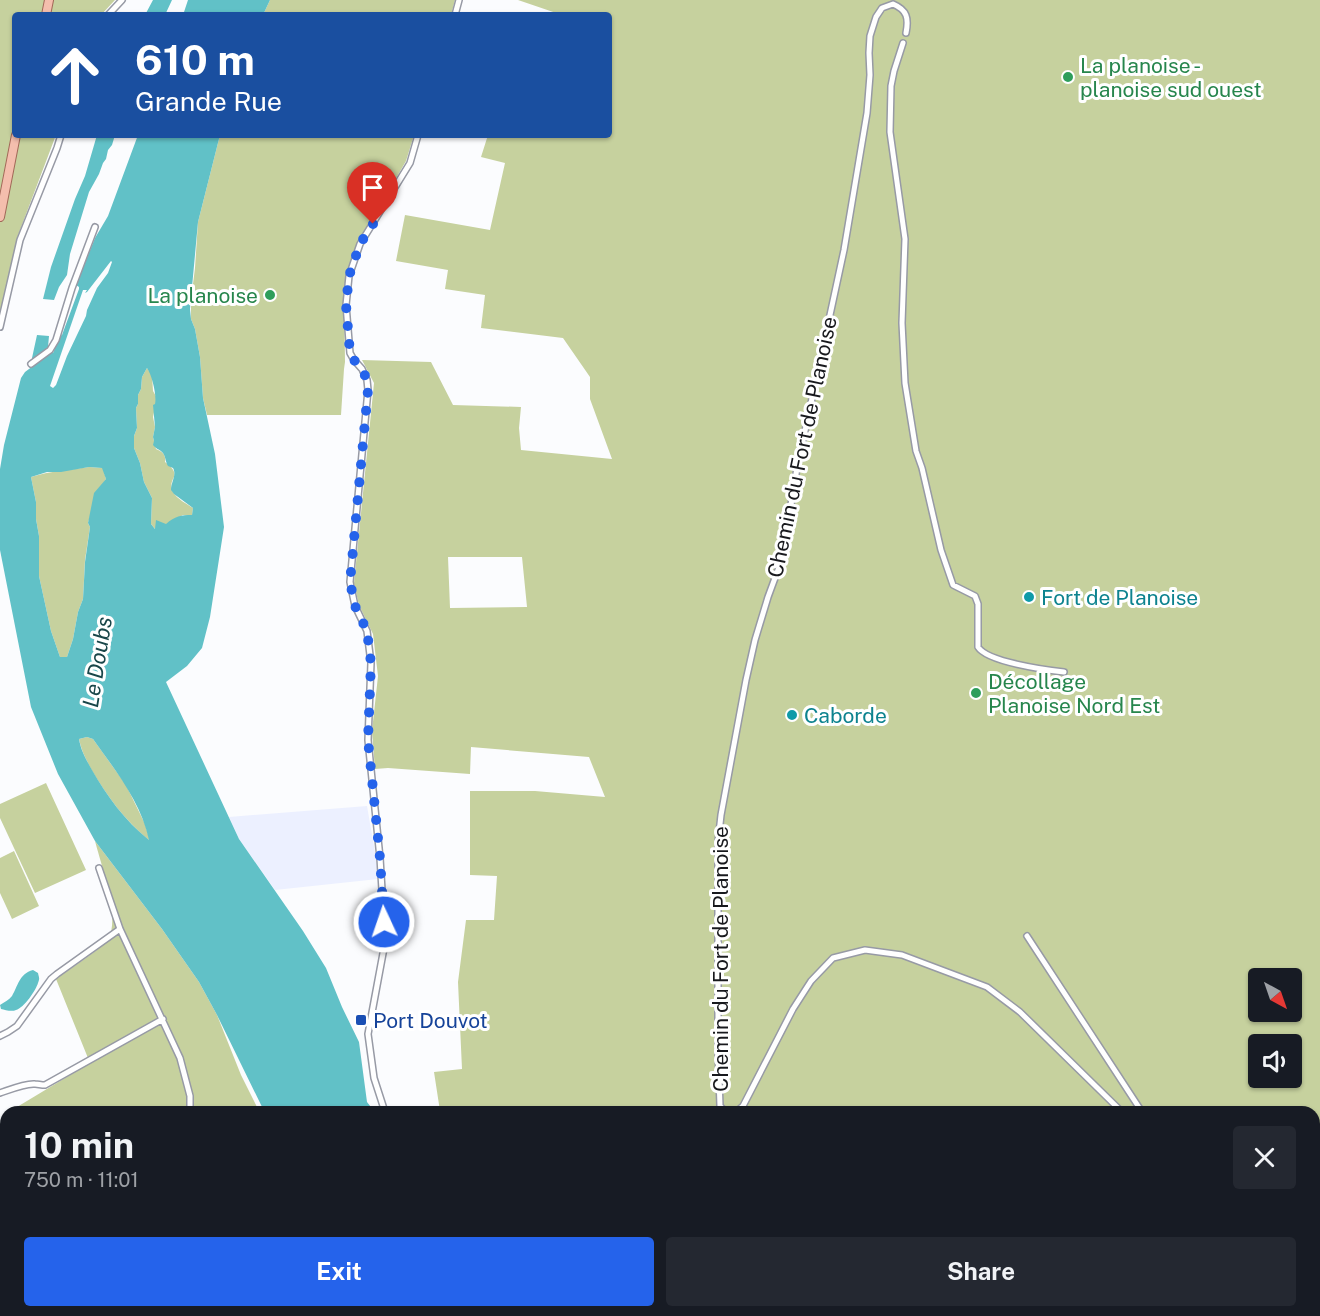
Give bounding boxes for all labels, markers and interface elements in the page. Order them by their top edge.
text: 610 m [135,35,255,84]
icon: ahead [36,36,114,114]
place label: La planoise - planoise sud ouest [1080,53,1262,102]
marker: La planoise - planoise sud ouest [1061,70,1075,84]
text: Grande Rue [135,85,282,117]
pin [347,162,398,224]
icon: arrive [356,171,389,204]
place label: La planoise [147,283,258,308]
marker: La planoise [263,288,277,302]
street label: Chemin du Fort de Planoise [762,314,842,580]
place label: Fort de Planoise [1041,585,1198,610]
marker: Fort de Planoise [1022,590,1036,604]
water label: Le Doubs [77,614,117,709]
place label: Décollage Planoise Nord Est [988,669,1161,718]
marker: Décollage Planoise Nord Est [969,686,983,700]
place label: Caborde [804,703,887,728]
marker: Caborde [785,708,799,722]
street label: Chemin du Fort de Planoise [708,826,733,1092]
position arrow [352,890,416,954]
north arrow [1248,968,1302,1022]
map controls [1248,968,1302,1088]
place label: Port Douvot [373,1008,488,1033]
marker: Port Douvot [354,1013,368,1027]
button: sound [1248,1034,1302,1088]
text: 10 min [24,1124,134,1166]
button: close [1233,1126,1296,1189]
text: 750 m · 11:01 [24,1168,139,1192]
button: Exit [24,1237,654,1306]
button: Share [666,1237,1296,1306]

